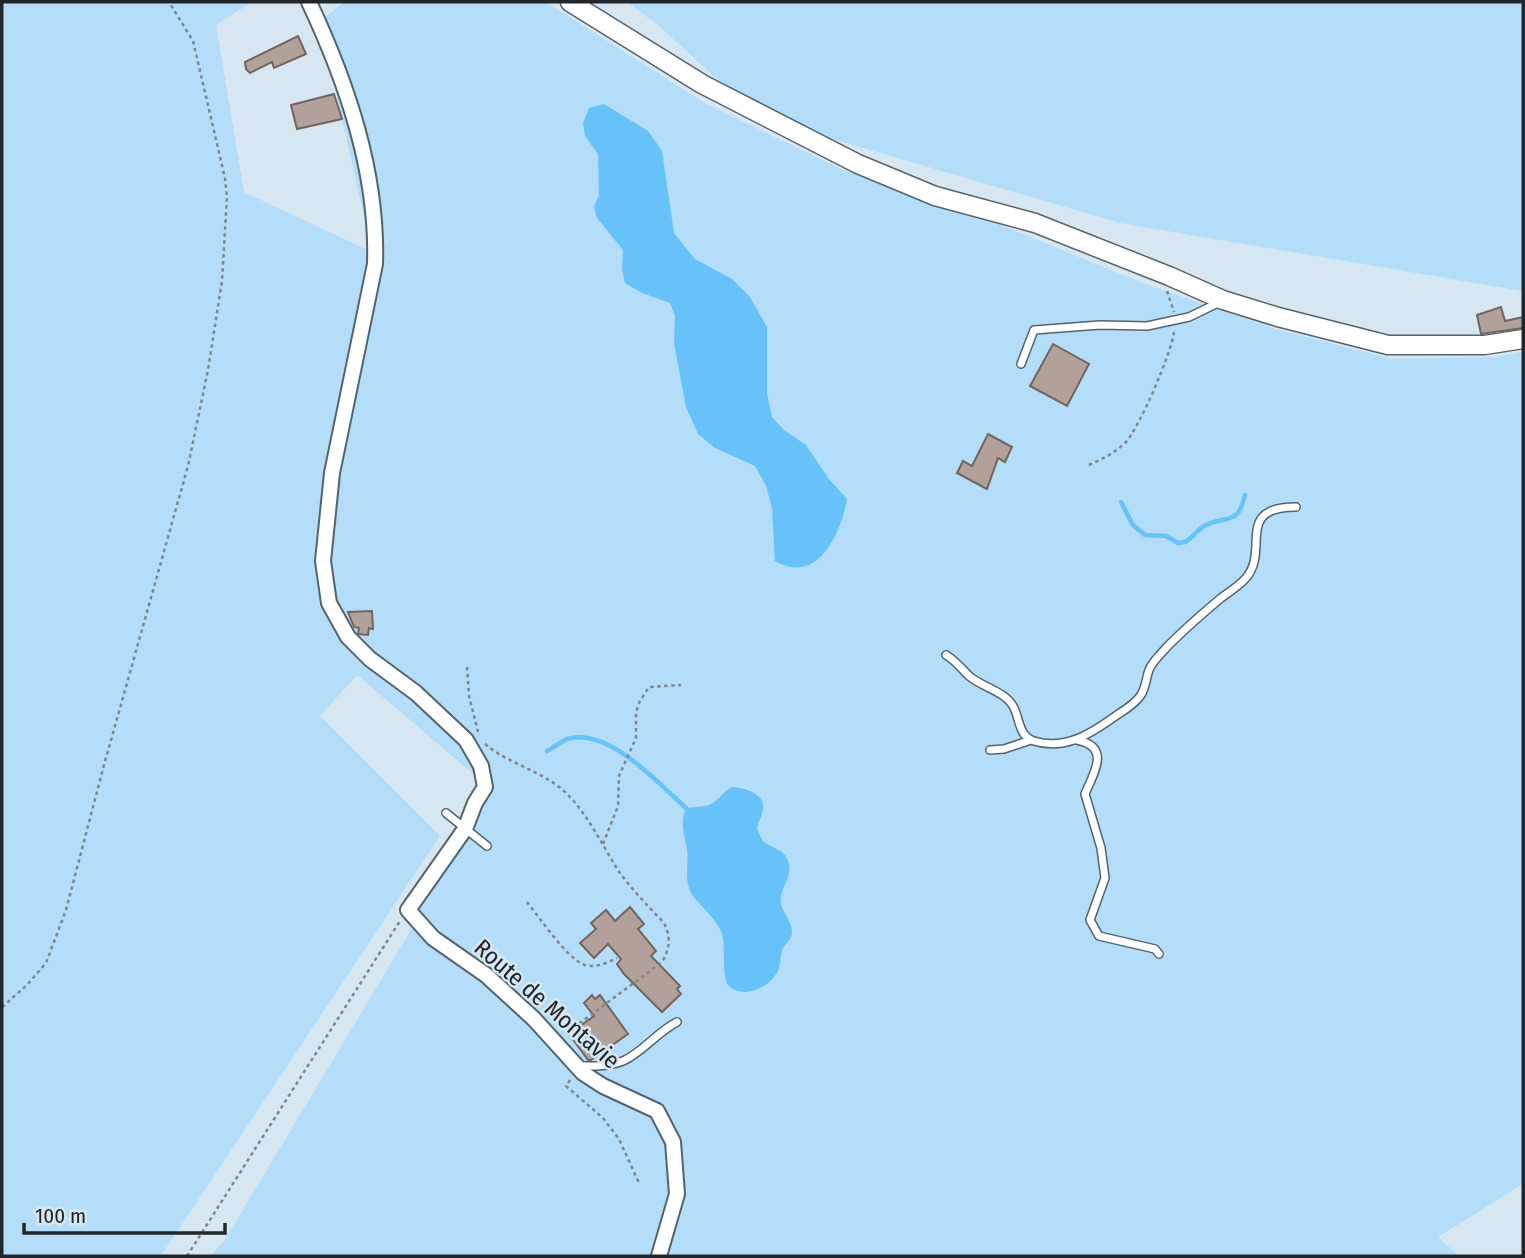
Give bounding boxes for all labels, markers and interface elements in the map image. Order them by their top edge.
street label: Route de Montavie [469,933,625,1075]
scale bar [24,1192,226,1236]
text: 100 m [35,1203,86,1229]

